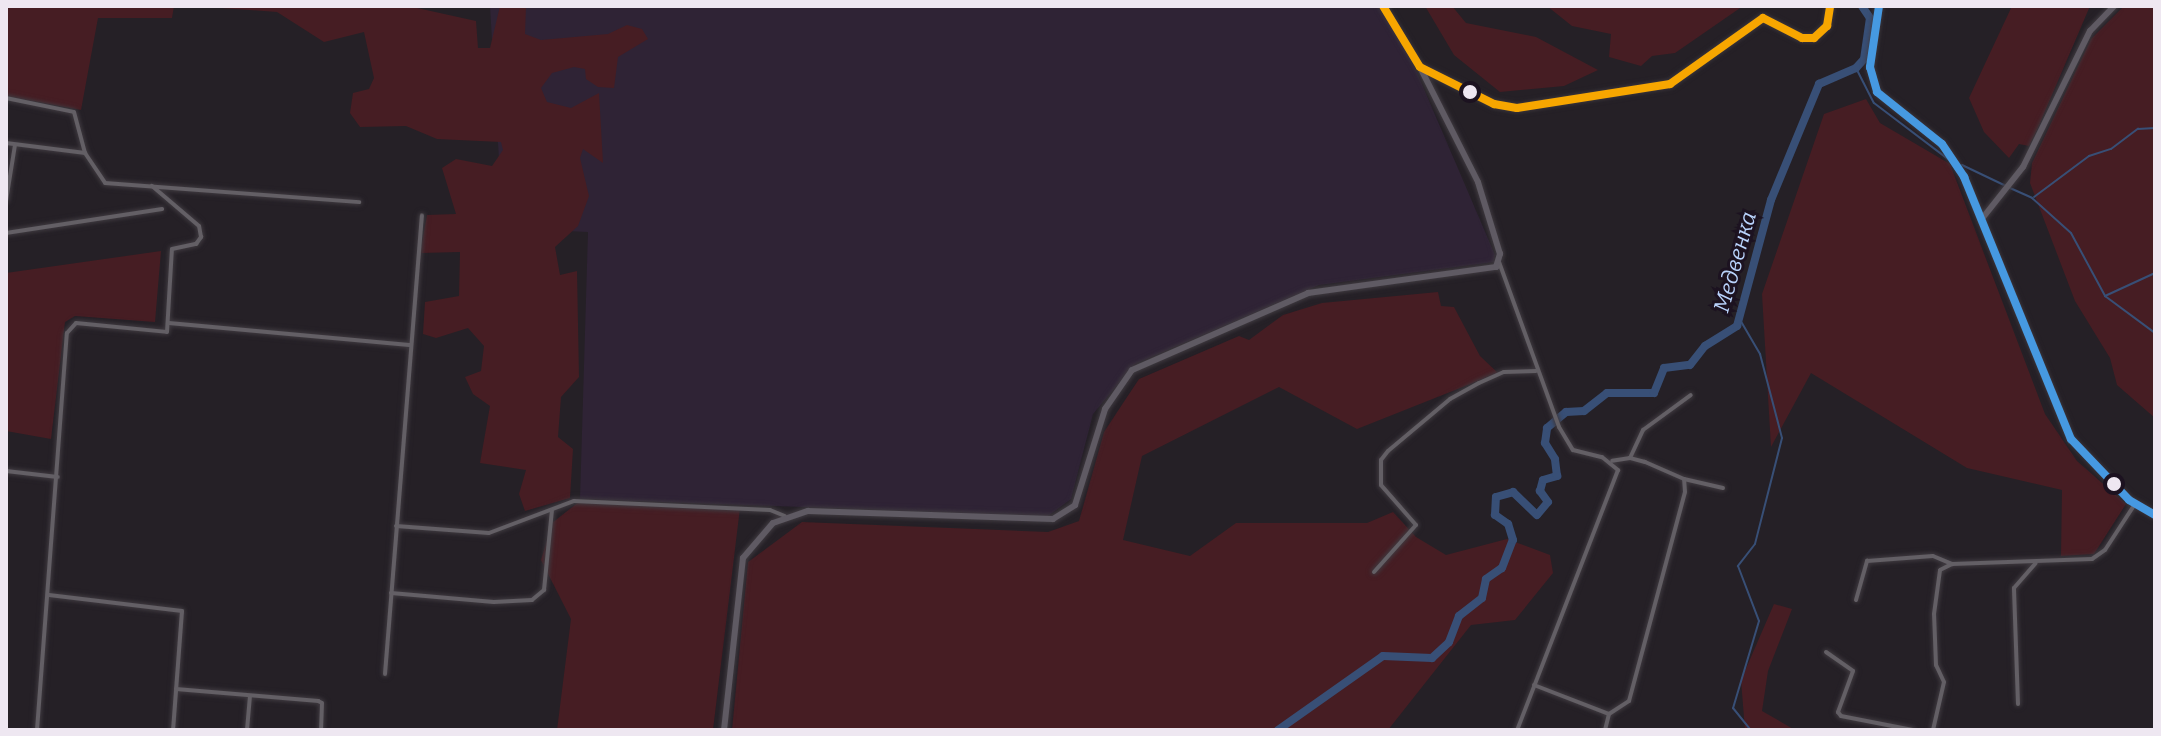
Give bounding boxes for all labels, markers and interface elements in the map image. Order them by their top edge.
unlabelled marker [1462,84,1478,100]
water label: Медвенка [1708,209,1762,315]
unlabelled marker [2106,476,2122,492]

